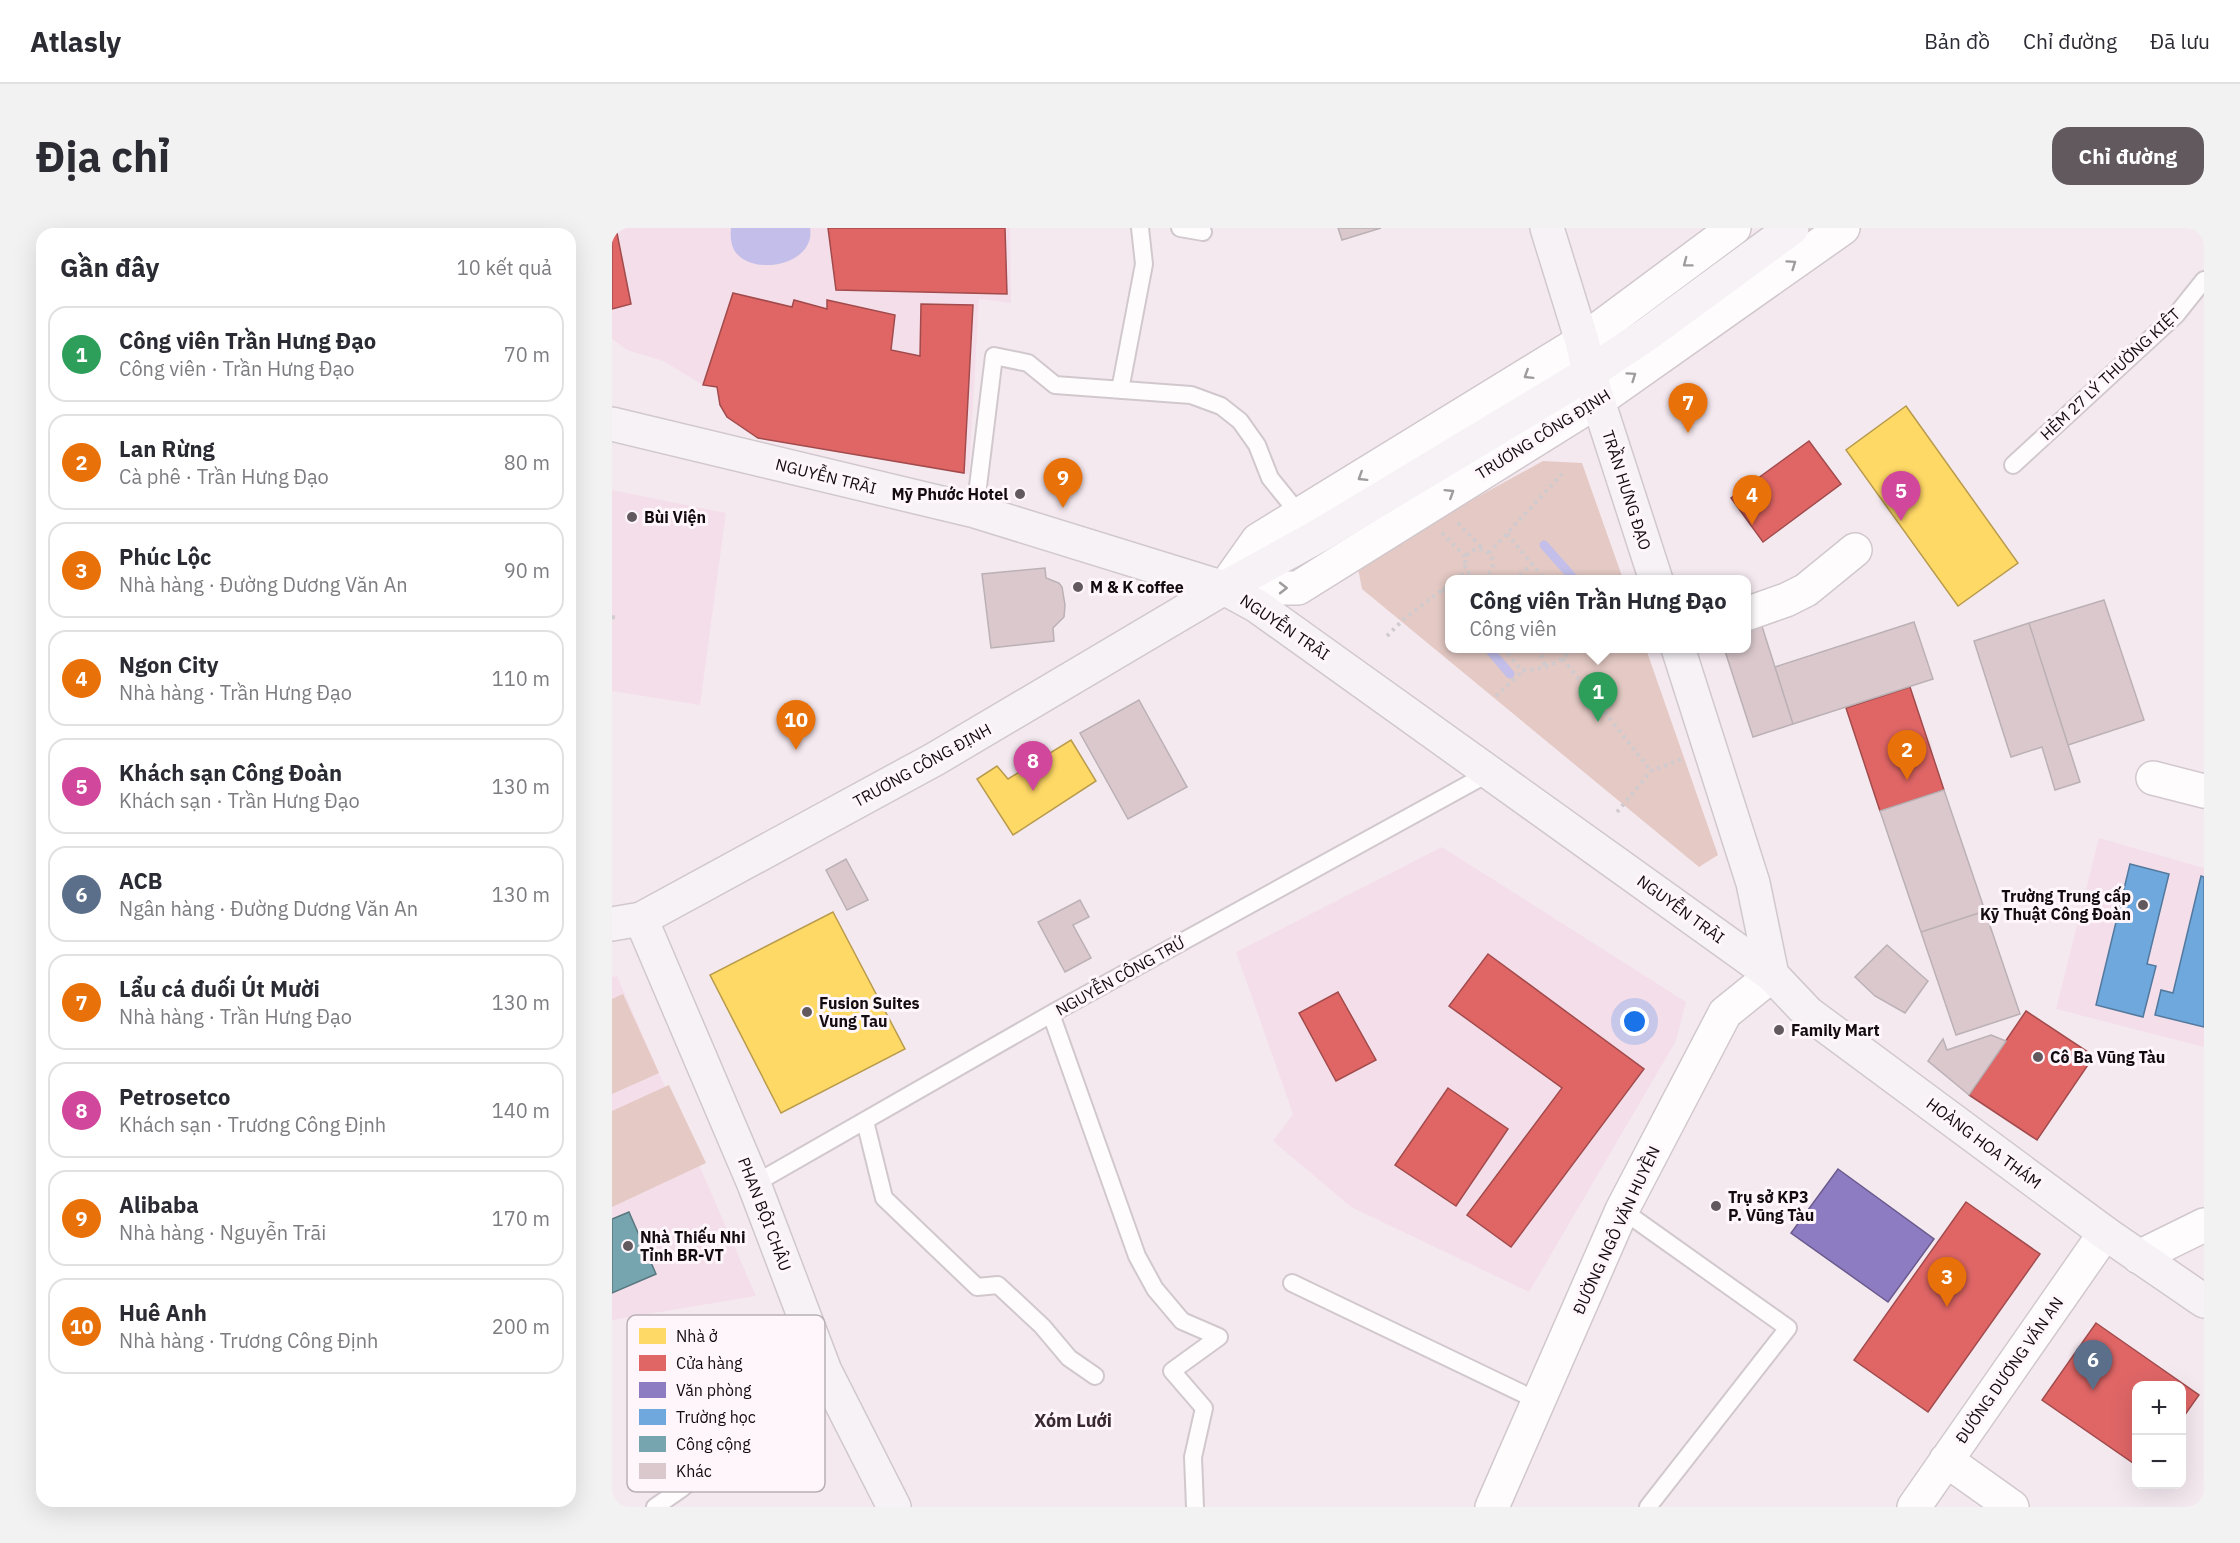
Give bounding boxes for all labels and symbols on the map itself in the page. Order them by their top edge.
one-way arrow [1683,256,1694,267]
one-way arrow [1785,260,1796,271]
street label: HẺM 27 LÝ THƯỜNG KIỆT [2035,303,2184,444]
one-way arrow [1524,367,1534,379]
one-way arrow [1626,372,1637,383]
pin: 7 [1668,384,1708,433]
street label: TRƯƠNG CÔNG ĐỊNH [1472,385,1614,483]
street label: TRẦN HƯNG ĐẠO [1598,427,1658,553]
street label: NGUYỄN TRÃI [773,452,879,498]
pin: 9 [1044,458,1082,508]
one-way arrow [1358,470,1368,482]
pin: 5 [1882,472,1920,521]
pin: 4 [1732,476,1772,525]
place label: Mỹ Phước Hotel [892,484,1008,504]
marker: Mỹ Phước Hotel [1013,487,1027,501]
one-way arrow [1444,488,1454,500]
place label: Bùi Viện [644,507,706,527]
marker: Bùi Viện [625,510,639,524]
place label: M & K coffee [1090,577,1184,597]
marker: M & K coffee [1071,580,1085,594]
one-way arrow [1278,582,1287,594]
street label: NGUYỄN TRÃI [1237,588,1335,664]
pin: 1 [1578,672,1618,722]
pin: 10 [776,700,816,750]
street label: TRƯƠNG CÔNG ĐỊNH [850,719,994,811]
pin: 2 [1888,730,1926,780]
pin: 8 [1014,742,1052,791]
street label: NGUYỄN TRÃI [1633,869,1730,947]
place label: Trường Trung cấp Kỹ Thuật Công Đoàn [1980,885,2131,924]
marker: Trường Trung cấp Kỹ Thuật Công Đoàn [2136,898,2150,912]
street label: NGUYỄN CÔNG TRỨ [1051,930,1188,1020]
place label: Fusion Suites Vung Tau [819,993,920,1031]
marker: Fusion Suites Vung Tau [800,1005,814,1019]
your location [1620,1007,1649,1036]
place label: Family Mart [1791,1020,1880,1040]
marker: Family Mart [1772,1023,1786,1037]
place label: Cô Ba Vũng Tàu [2050,1047,2165,1067]
marker: Cô Ba Vũng Tàu [2031,1050,2045,1064]
street label: HOÀNG HOA THÁM [1922,1092,2046,1193]
street label: ĐƯỜNG NGÔ VĂN HUYỀN [1566,1142,1664,1317]
street label: PHAN BỘI CHÂU [734,1154,796,1274]
place label: Trụ sở KP3 P. Vũng Tàu [1728,1187,1814,1225]
marker: Trụ sở KP3 P. Vũng Tàu [1709,1199,1723,1213]
place label: Nhà Thiếu Nhi Tỉnh BR-VT [640,1226,745,1265]
marker: Nhà Thiếu Nhi Tỉnh BR-VT [621,1239,635,1253]
pin: 3 [1928,1258,1966,1307]
street label: ĐƯỜNG DƯƠNG VĂN AN [1950,1292,2067,1447]
legend [627,1315,825,1492]
text: Nhà ở [676,1326,718,1346]
pin: 6 [2074,1340,2112,1390]
text: Cửa hàng [676,1353,743,1373]
text: Văn phòng [676,1380,752,1400]
text: Trường học [676,1407,756,1427]
district label: Xóm Lưới [1034,1409,1112,1432]
text: Công cộng [676,1434,751,1454]
text: Khác [676,1461,712,1481]

